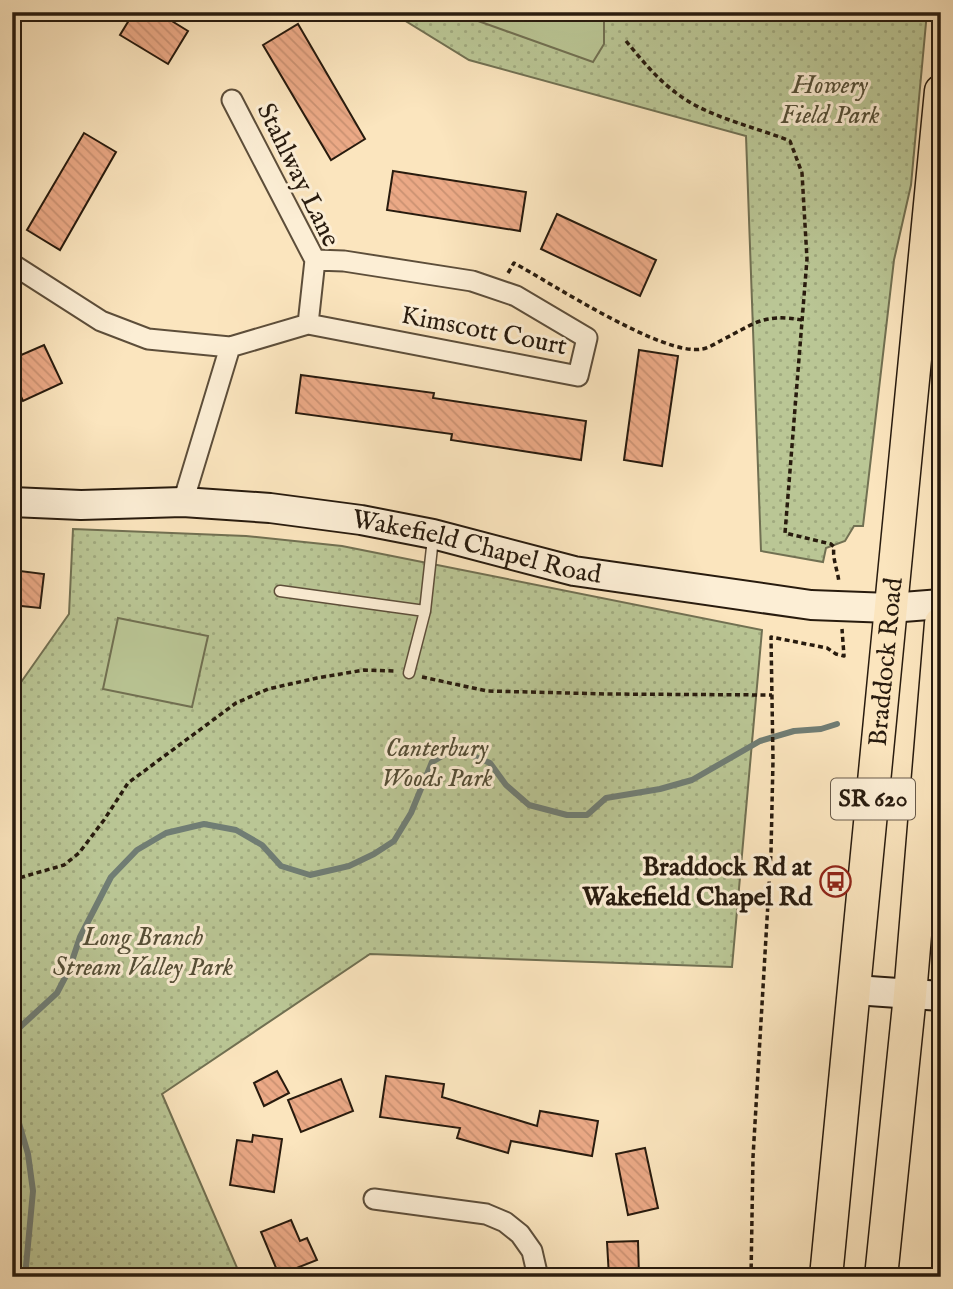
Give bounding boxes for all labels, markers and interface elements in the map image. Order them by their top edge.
park label: Howery Field Park [780,69,880,132]
street label: Stahlway Lane [249,98,347,252]
street label: Kimscott Court [398,299,570,363]
street label: Wakefield Chapel Road [349,502,604,591]
street label: Braddock Road [861,576,910,748]
park label: Canterbury Woods Park [381,732,493,795]
road number: SR 620 [831,778,915,820]
place label: Braddock Rd at Wakefield Chapel Rd [581,851,813,914]
bus stop icon: Braddock Rd at Wakefield Chapel Rd [818,865,852,899]
park label: Long Branch Stream Valley Park [53,921,234,984]

